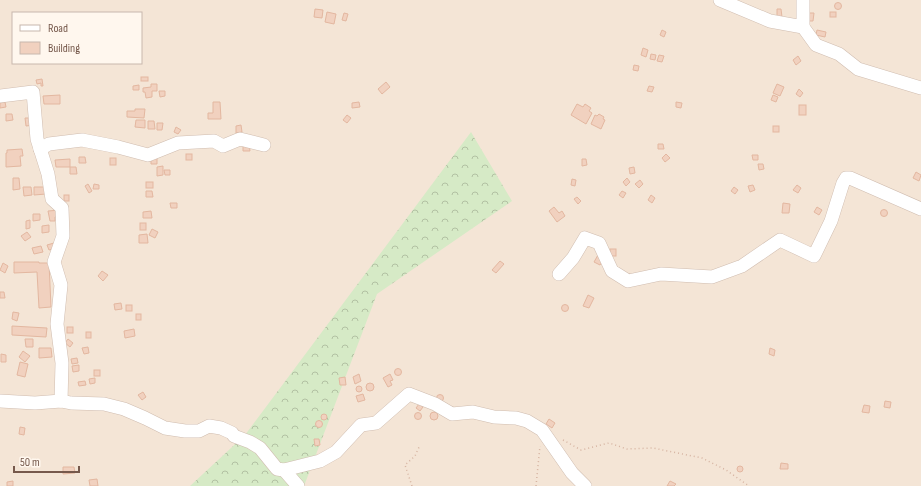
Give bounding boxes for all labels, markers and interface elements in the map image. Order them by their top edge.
legend [12,12,142,64]
text: Road [48,21,68,36]
text: Building [48,41,80,56]
scale bar [14,448,79,474]
text: 50 m [20,455,40,470]

